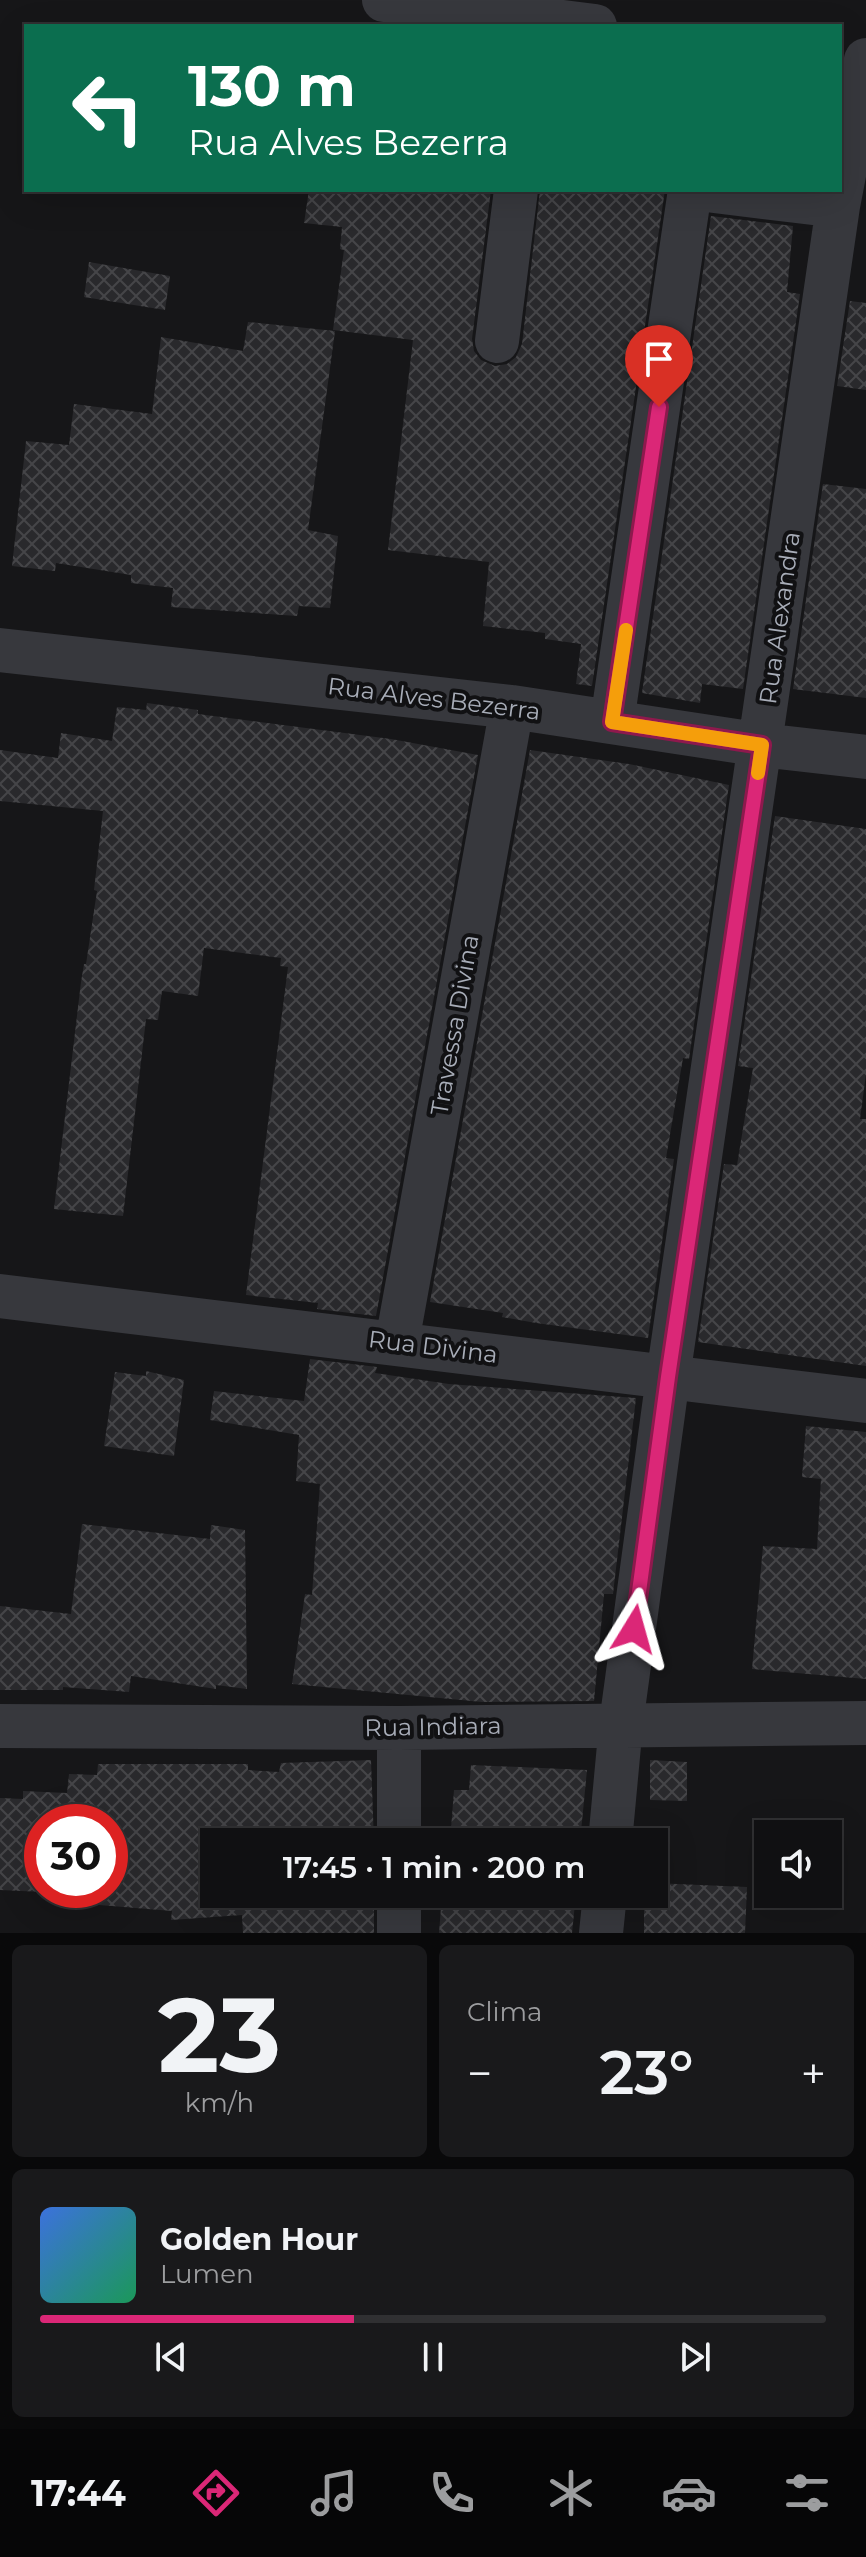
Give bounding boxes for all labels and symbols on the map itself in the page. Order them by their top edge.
pin [625,325,693,407]
street label: Rua Alexandra [753,530,806,706]
street label: Rua Alves Bezerra [326,671,542,726]
street label: Travessa Divina [424,932,485,1118]
street label: Rua Divina [367,1324,499,1369]
position arrow [592,1587,676,1671]
street label: Rua Indiara [364,1711,502,1742]
speed limit sign: 30 [24,1804,128,1908]

